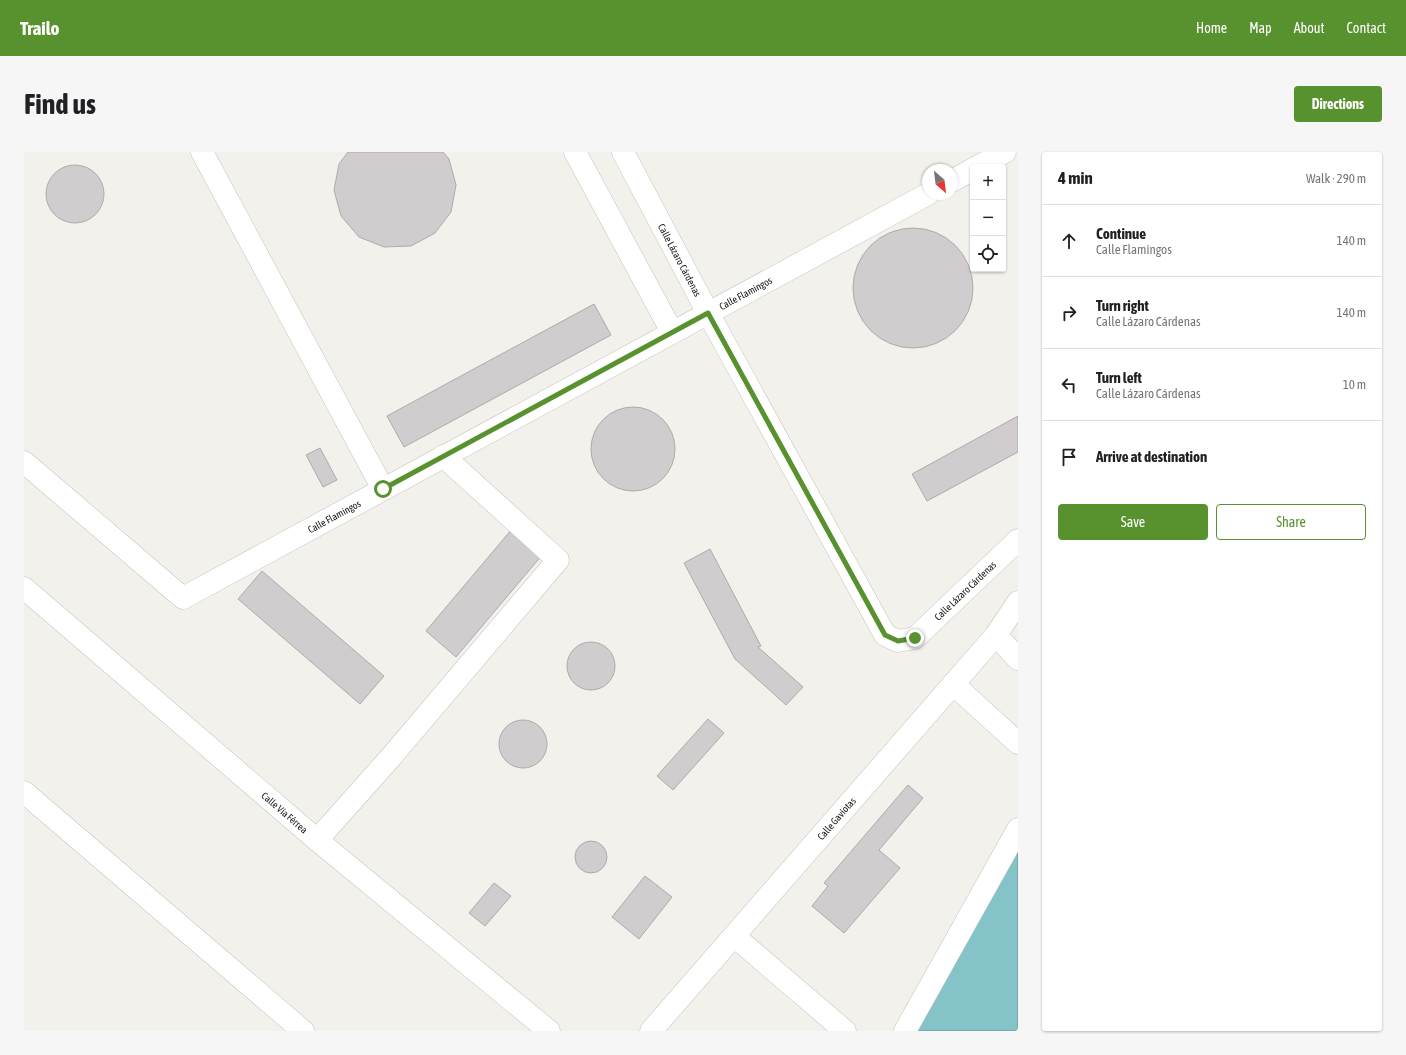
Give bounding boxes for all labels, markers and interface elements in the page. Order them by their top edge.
text: Trailo [20,17,59,39]
text: Home [1196,20,1227,36]
text: Map [1249,20,1272,36]
text: About [1294,20,1325,36]
text: Contact [1347,20,1386,36]
button: Directions [1294,86,1382,122]
text: Find us [24,88,96,120]
north arrow [922,164,958,200]
map controls [970,164,1006,272]
button: + [970,164,1006,200]
text: 4 min [1058,168,1093,188]
text: Walk · 290 m [1306,171,1366,186]
button: − [970,200,1006,236]
street label: Calle Lázaro Cárdenas [656,222,704,298]
text: Continue [1096,225,1146,242]
icon: ahead [1058,230,1080,252]
text: 140 m [1337,233,1366,248]
button: locate [970,236,1006,272]
text: Calle Flamingos [1096,242,1172,257]
street label: Calle Flamingos [717,274,774,312]
text: Turn right [1096,297,1149,314]
icon: right [1058,302,1080,324]
text: 140 m [1337,305,1366,320]
text: Calle Lázaro Cárdenas [1096,314,1201,329]
text: Turn left [1096,369,1142,386]
icon: left [1058,374,1080,396]
text: 10 m [1343,377,1366,392]
text: Calle Lázaro Cárdenas [1096,386,1201,401]
icon: arrive [1058,446,1080,468]
text: Arrive at destination [1096,448,1207,465]
route start [374,480,392,498]
street label: Calle Flamingos [306,497,363,535]
button: Save [1058,504,1208,540]
button: Share [1216,504,1366,540]
street label: Calle Lázaro Cárdenas [932,558,998,622]
route end [906,629,924,647]
street label: Calle Vía Férrea [260,790,310,835]
street label: Calle Gaviotas [815,795,858,842]

